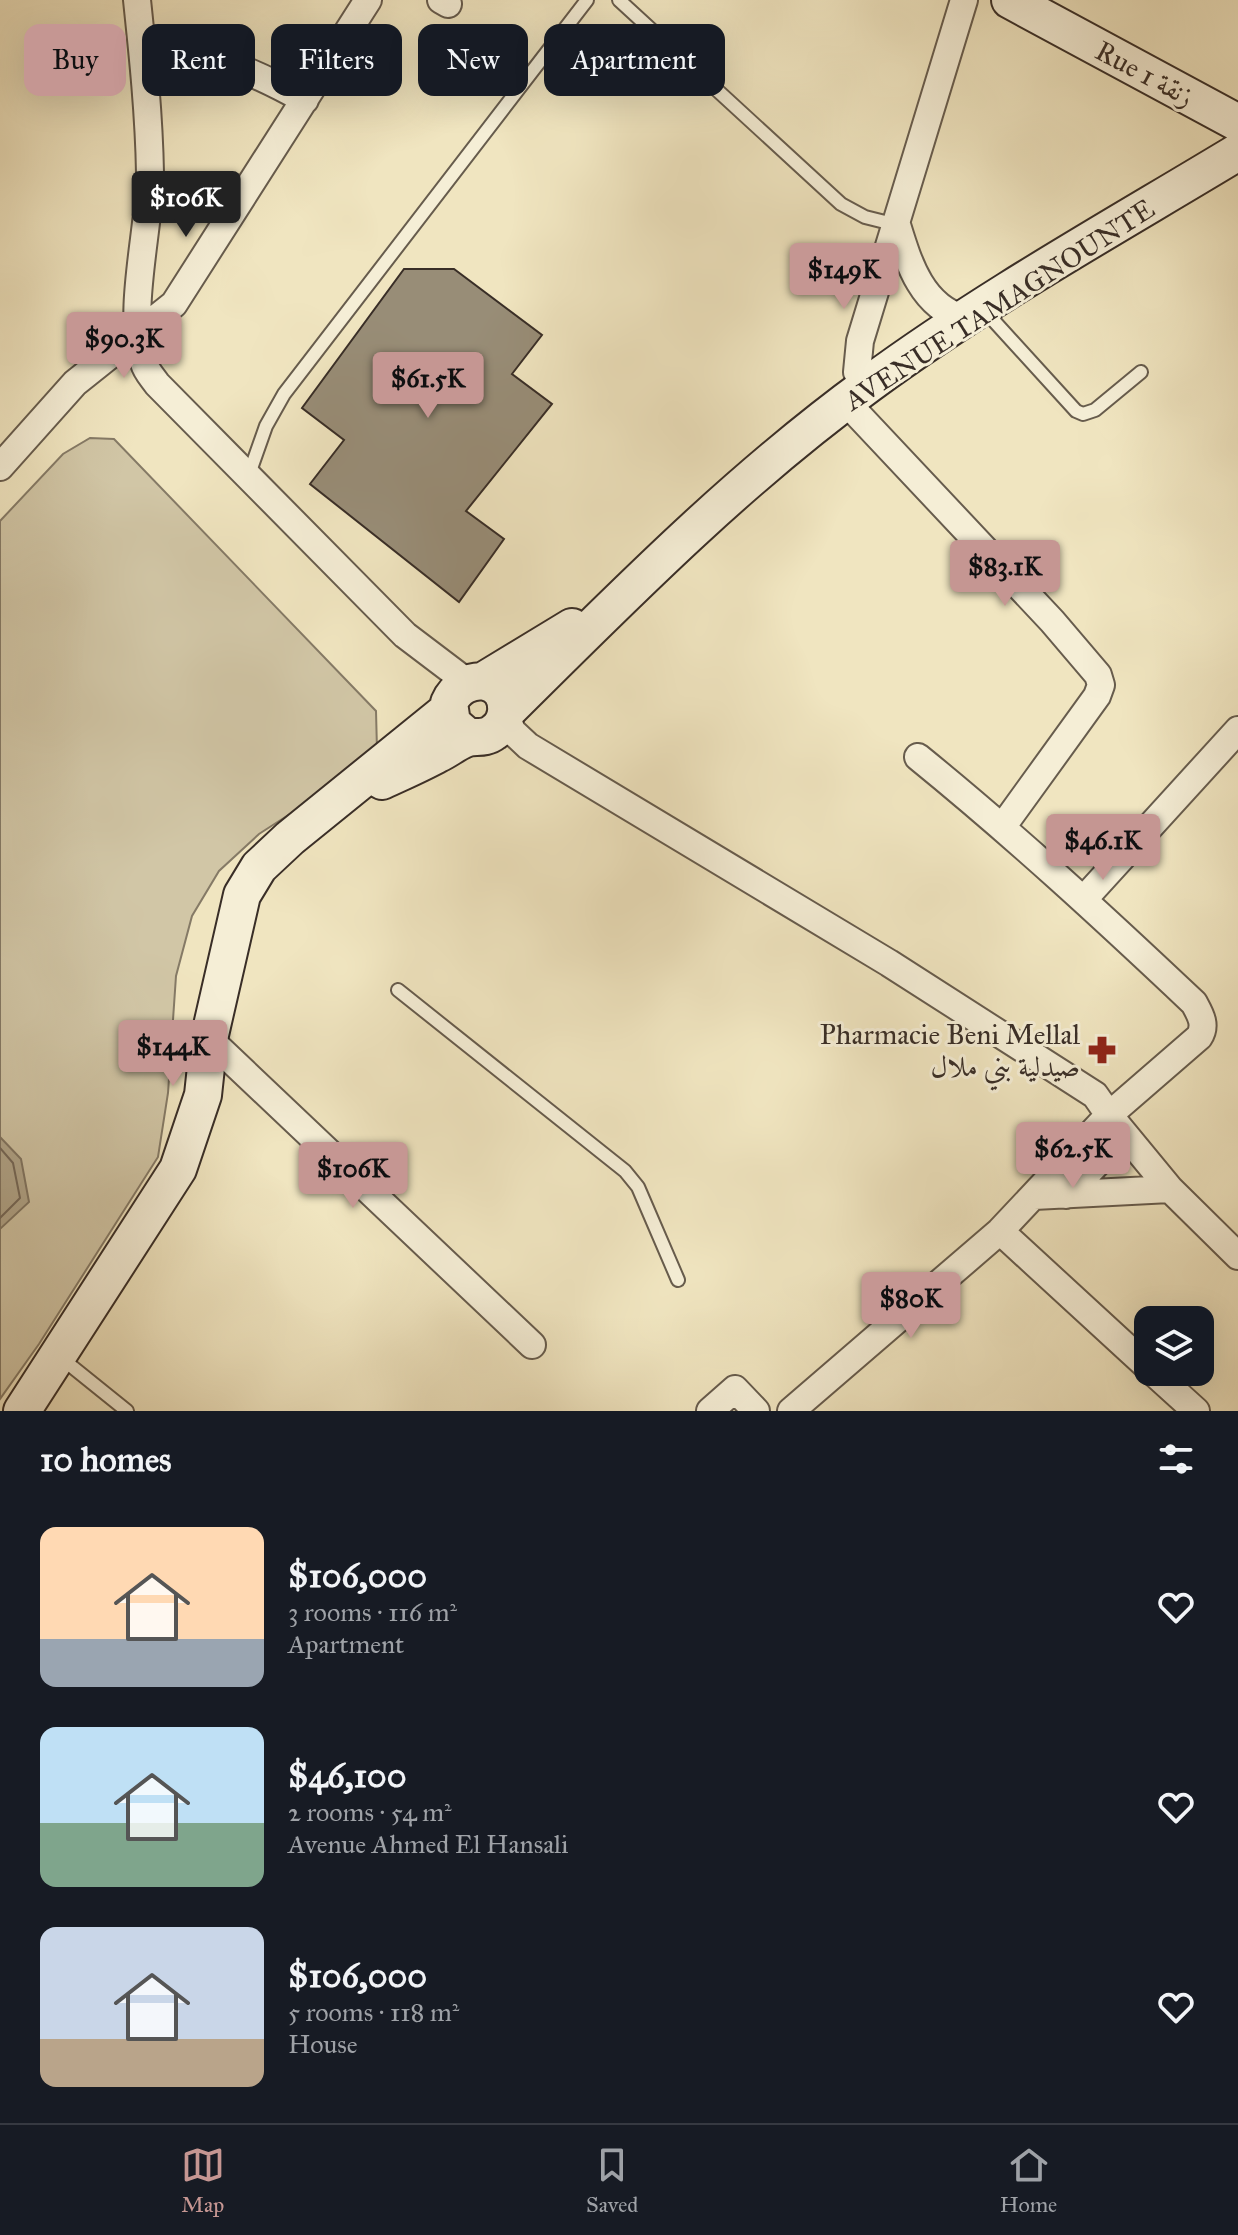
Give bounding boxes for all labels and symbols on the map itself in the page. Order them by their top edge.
street label: Rue 1 زنقة [1089,33,1200,114]
pin: $106K [130,171,242,239]
street label: AVENUE TAMAGNOUNTE [837,191,1161,418]
pin: $149K [788,243,900,311]
pin: $90.3K [59,312,189,380]
pin: $61.5K [363,352,493,420]
pin: $83.1K [940,540,1070,608]
pin: $46.1K [1038,814,1168,882]
place label: Pharmacie Beni Mellal صيدلية بني ملال [820,1017,1080,1091]
pin: $144K [117,1020,229,1088]
pharmacy icon: Pharmacie Beni Mellal صيدلية بني ملال [1087,1035,1117,1065]
pin: $62.5K [1008,1122,1138,1190]
pin: $106K [297,1142,409,1210]
pin: $80K [864,1272,958,1340]

